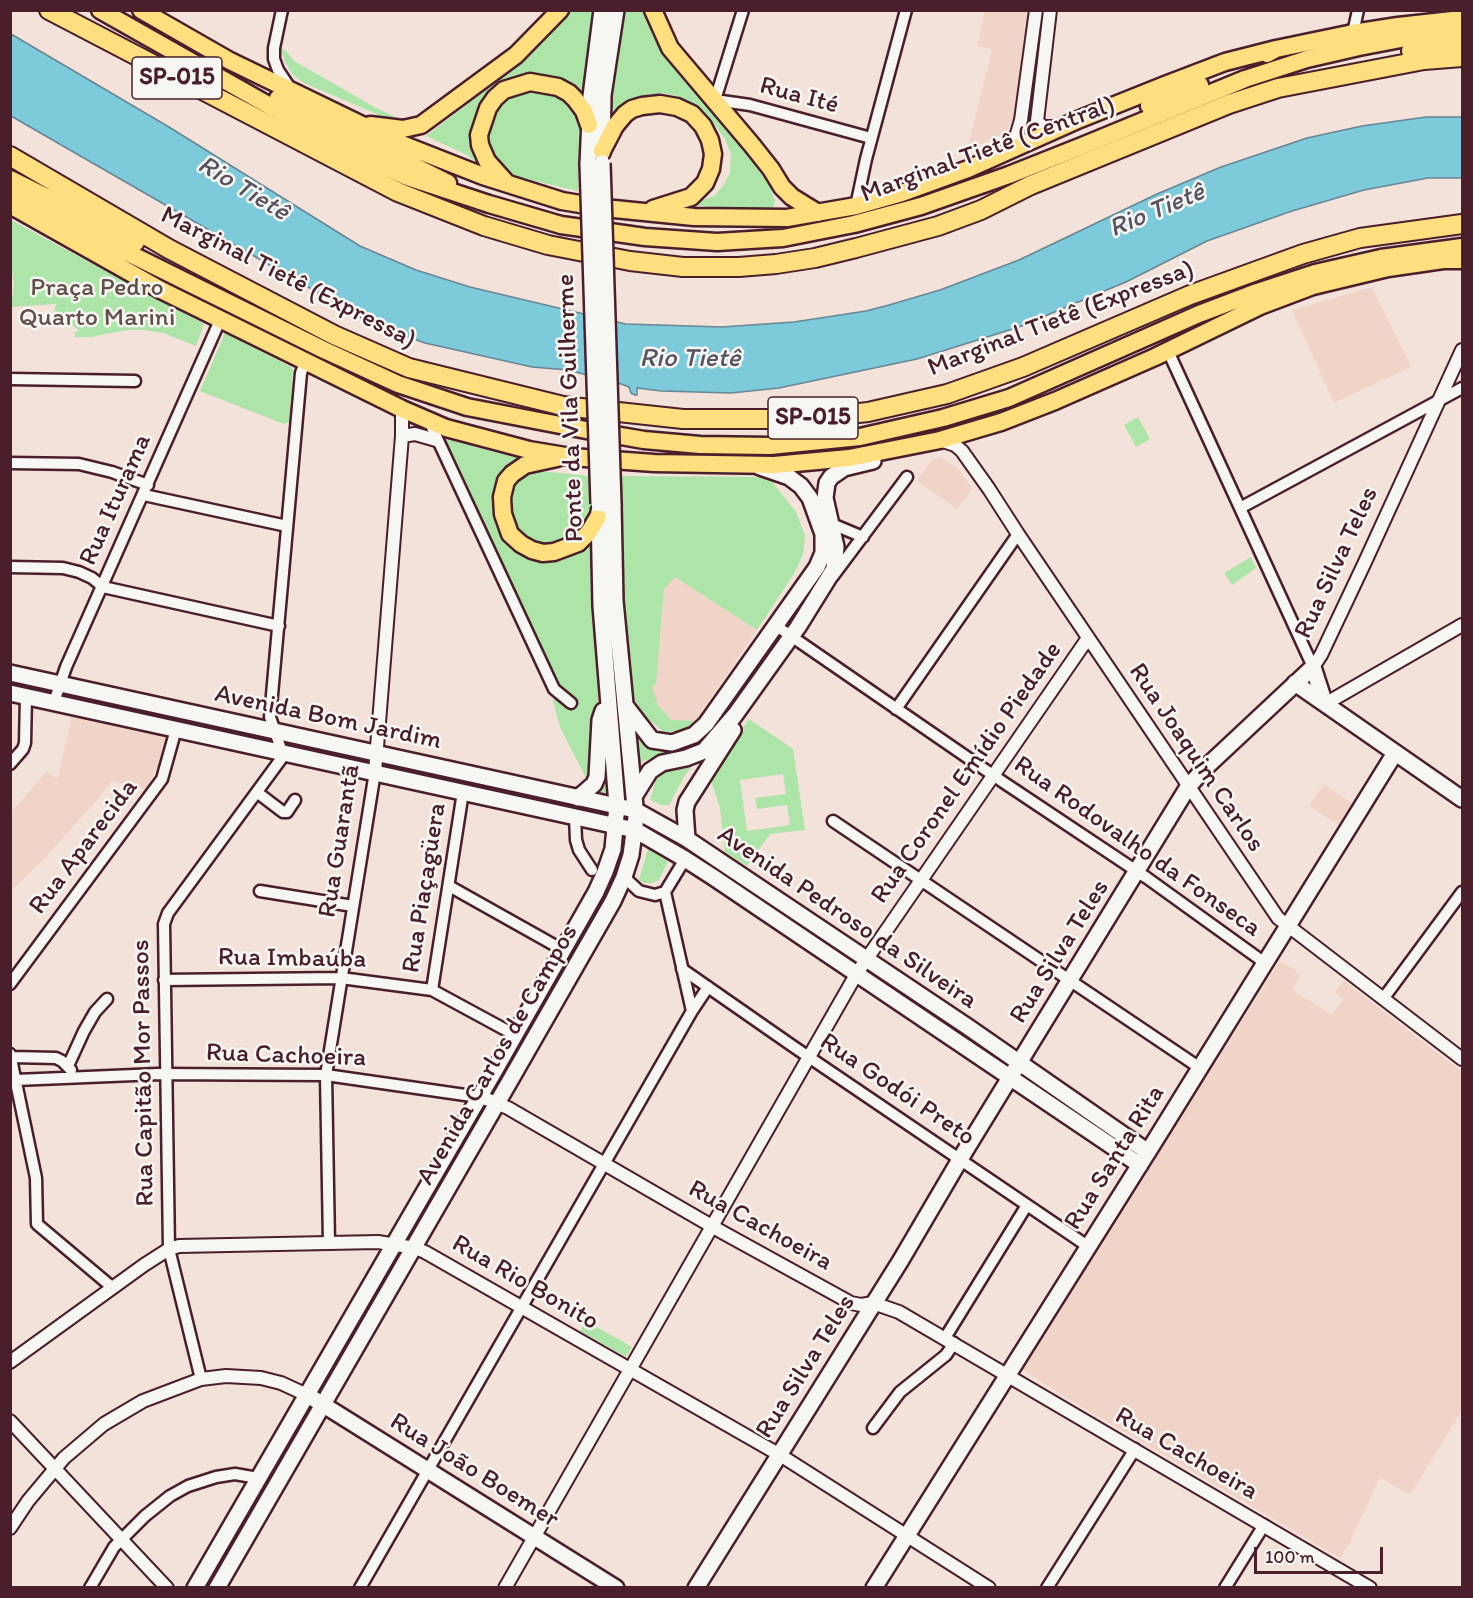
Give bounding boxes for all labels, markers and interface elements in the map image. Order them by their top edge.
road number: SP-015 [132,57,222,99]
street label: Rua Ité [756,71,842,121]
street label: Marginal Tietê (Central) [857,89,1119,211]
water label: Rio Tietê [191,149,295,229]
water label: Rio Tietê [1104,176,1210,246]
street label: Marginal Tietê (Expressa) [155,200,421,356]
street label: Marginal Tietê (Expressa) [924,254,1198,384]
park label: Praça Pedro Quarto Marini [19,272,175,334]
street label: Ponte da Vila Guilherme [551,273,591,543]
water label: Rio Tietê [640,343,740,375]
road number: SP-015 [768,397,858,439]
street label: Rua Iturama [73,429,159,571]
street label: Rua Silva Teles [1288,482,1386,644]
street label: Rua Coronel Emídio Piedade [865,636,1069,910]
street label: Rua Joaquim Carlos [1121,658,1271,858]
street label: Avenida Bom Jardim [212,679,444,757]
street label: Rua Rodovalho da Fonseca [1007,750,1267,944]
street label: Rua Guarantã [312,762,368,920]
street label: Rua Aparecida [23,773,145,921]
street label: Rua Piaçagüera [396,801,454,975]
street label: Avenida Pedroso da Silveira [711,819,983,1017]
street label: Rua Silva Teles [1003,874,1117,1030]
street label: Avenida Carlos de Campos [411,919,585,1191]
street label: Rua Capitão Mor Passos [126,939,162,1207]
street label: Rua Imbaúba [218,942,366,976]
street label: Rua Godói Preto [813,1027,981,1153]
street label: Rua Cachoeira [206,1038,366,1074]
street label: Rua Santa Rita [1058,1080,1172,1236]
street label: Rua Cachoeira [682,1174,838,1278]
street label: Rua Rio Bonito [446,1228,604,1338]
street label: Rua Silva Teles [749,1289,863,1445]
street label: Rua Cachoeira [1109,1400,1263,1508]
street label: Rua João Boemer [384,1407,564,1535]
scale bar [1257,1535,1386,1573]
text: 100 m [1265,1546,1315,1568]

